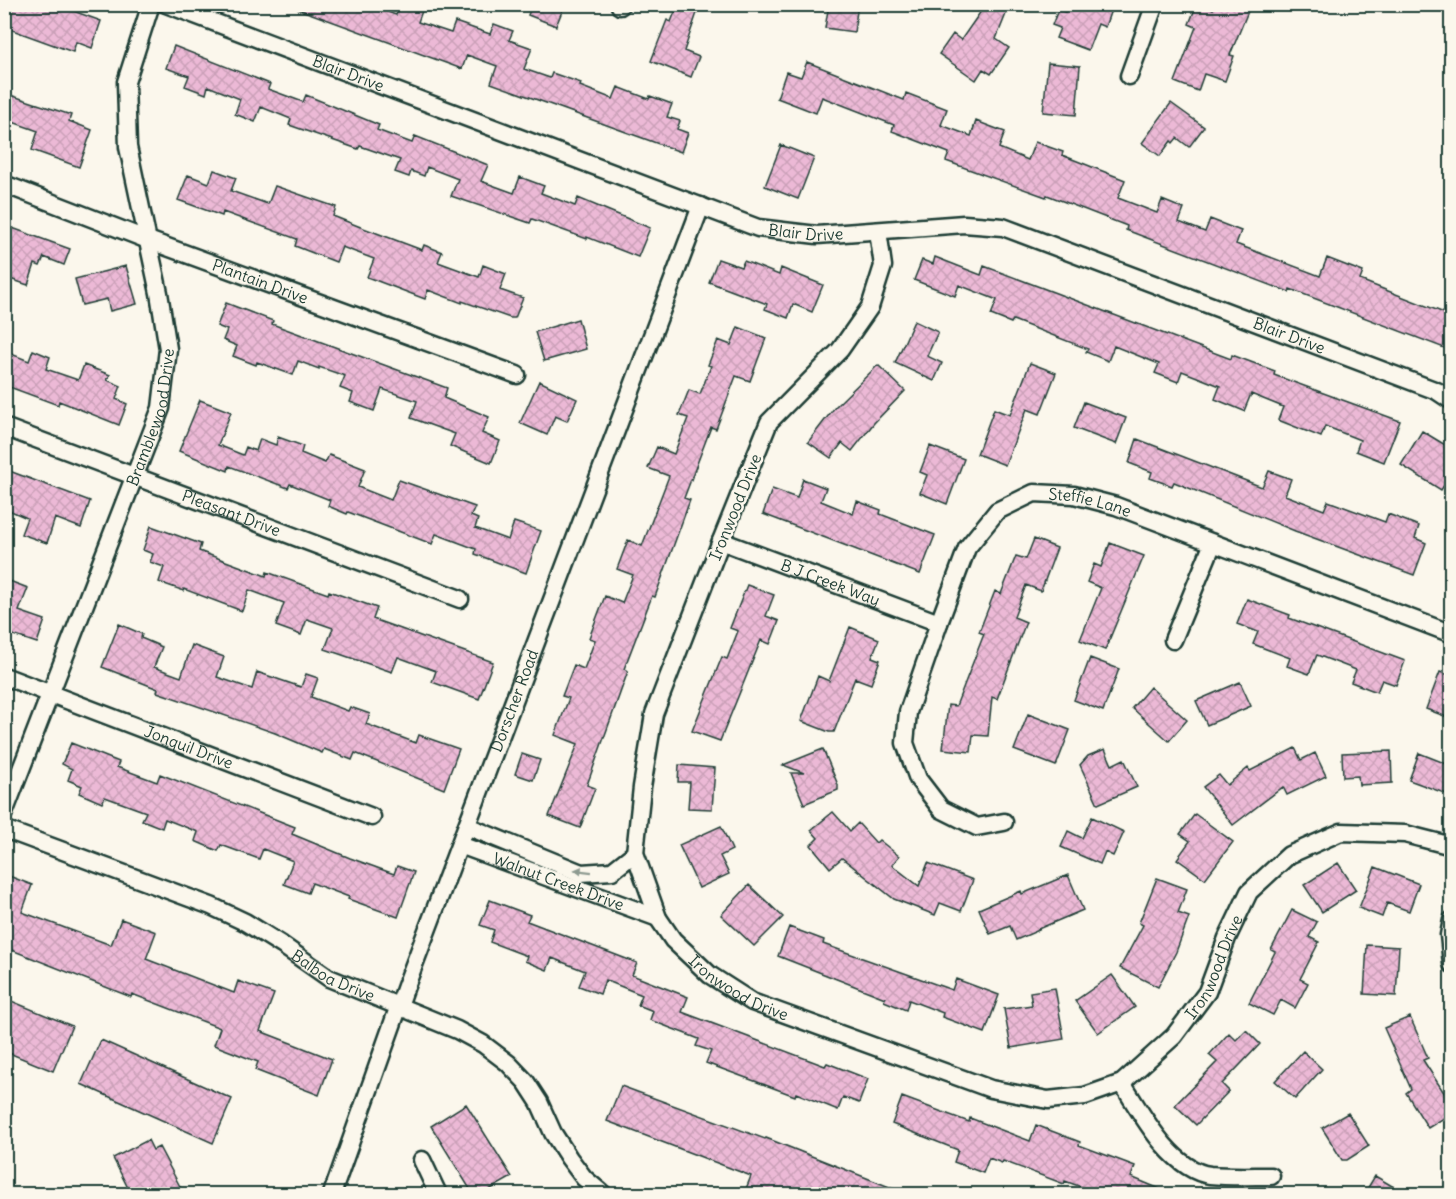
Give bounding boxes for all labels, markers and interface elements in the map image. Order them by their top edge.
street label: Blair Drive [310,50,387,96]
street label: Blair Drive [767,219,844,245]
street label: Plantain Drive [210,254,311,308]
street label: Blair Drive [1251,313,1328,358]
street label: Bramblewood Drive [122,347,178,489]
street label: Ironwood Drive [705,451,765,563]
street label: Steffie Lane [1048,484,1134,521]
street label: Pleasant Drive [179,485,283,540]
street label: B J Creek Way [778,554,883,610]
street label: Dorscher Road [486,646,542,755]
street label: Jonquil Drive [142,721,236,773]
street label: Walnut Creek Drive [490,848,627,915]
one-way arrow [574,866,593,875]
street label: Ironwood Drive [1180,912,1247,1023]
street label: Balboa Drive [288,945,378,1006]
street label: Ironwood Drive [685,950,791,1024]

